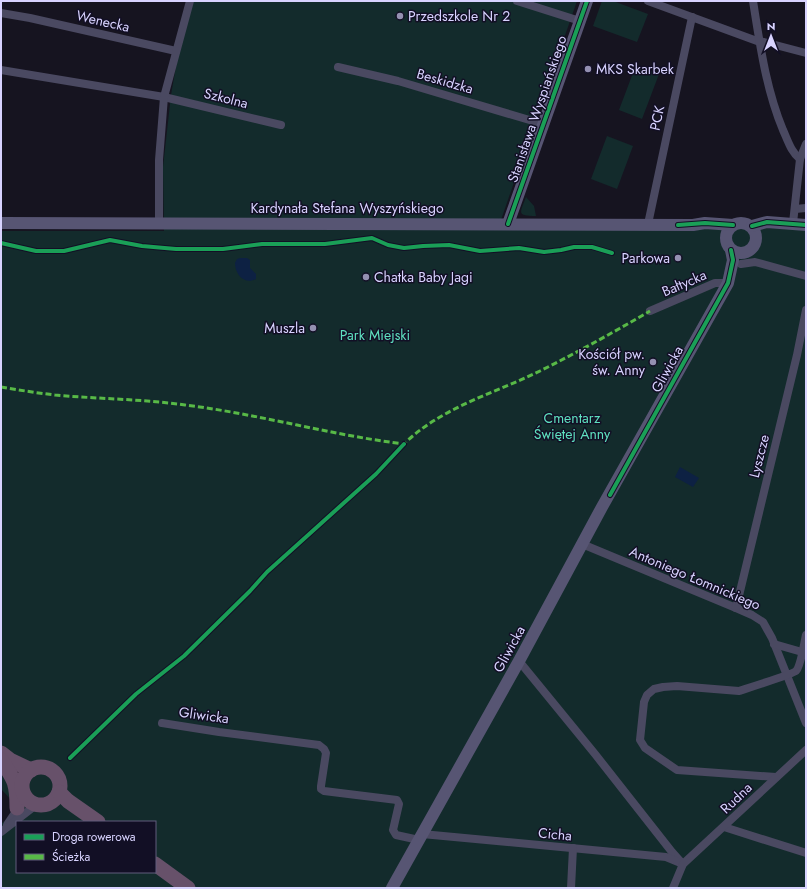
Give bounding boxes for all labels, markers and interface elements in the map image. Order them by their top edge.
street label: Wenecka [74,5,132,37]
place label: Przedszkole Nr 2 [408,6,510,26]
marker: Przedszkole Nr 2 [395,11,405,21]
north arrow [751,16,791,56]
text: N [767,18,775,34]
street label: Stanisława Wyspiańskiego [502,32,572,185]
place label: MKS Skarbek [596,59,675,79]
street label: Beskidzka [414,63,476,99]
marker: MKS Skarbek [583,64,593,74]
street label: Szkolna [202,83,250,113]
street label: PCK [645,104,669,132]
street label: Kardynała Stefana Wyszyńskiego [250,198,444,218]
place label: Parkowa [622,248,670,268]
marker: Parkowa [673,253,683,263]
street label: Bałtycka [659,265,709,301]
place label: Chatka Baby Jagi [374,267,473,287]
marker: Chatka Baby Jagi [361,272,371,282]
place label: Muszla [264,318,305,338]
marker: Muszla [308,323,318,333]
park label: Park Miejski [340,325,410,345]
street label: Gliwicka [646,342,688,396]
place label: Kościół pw. św. Anny [578,344,646,380]
marker: Kościół pw. św. Anny [648,357,658,367]
park label: Cmentarz Świętej Anny [534,408,611,444]
street label: Lyszcze [744,432,774,480]
street label: Antoniego Łomnickiego [626,541,764,615]
street label: Gliwicka [488,622,530,676]
street label: Gliwicka [178,702,230,728]
street label: Rudna [716,778,756,818]
legend [16,821,156,873]
street label: Cicha [537,823,573,845]
text: Droga rowerowa [52,828,136,846]
text: Ścieżka [52,848,90,866]

